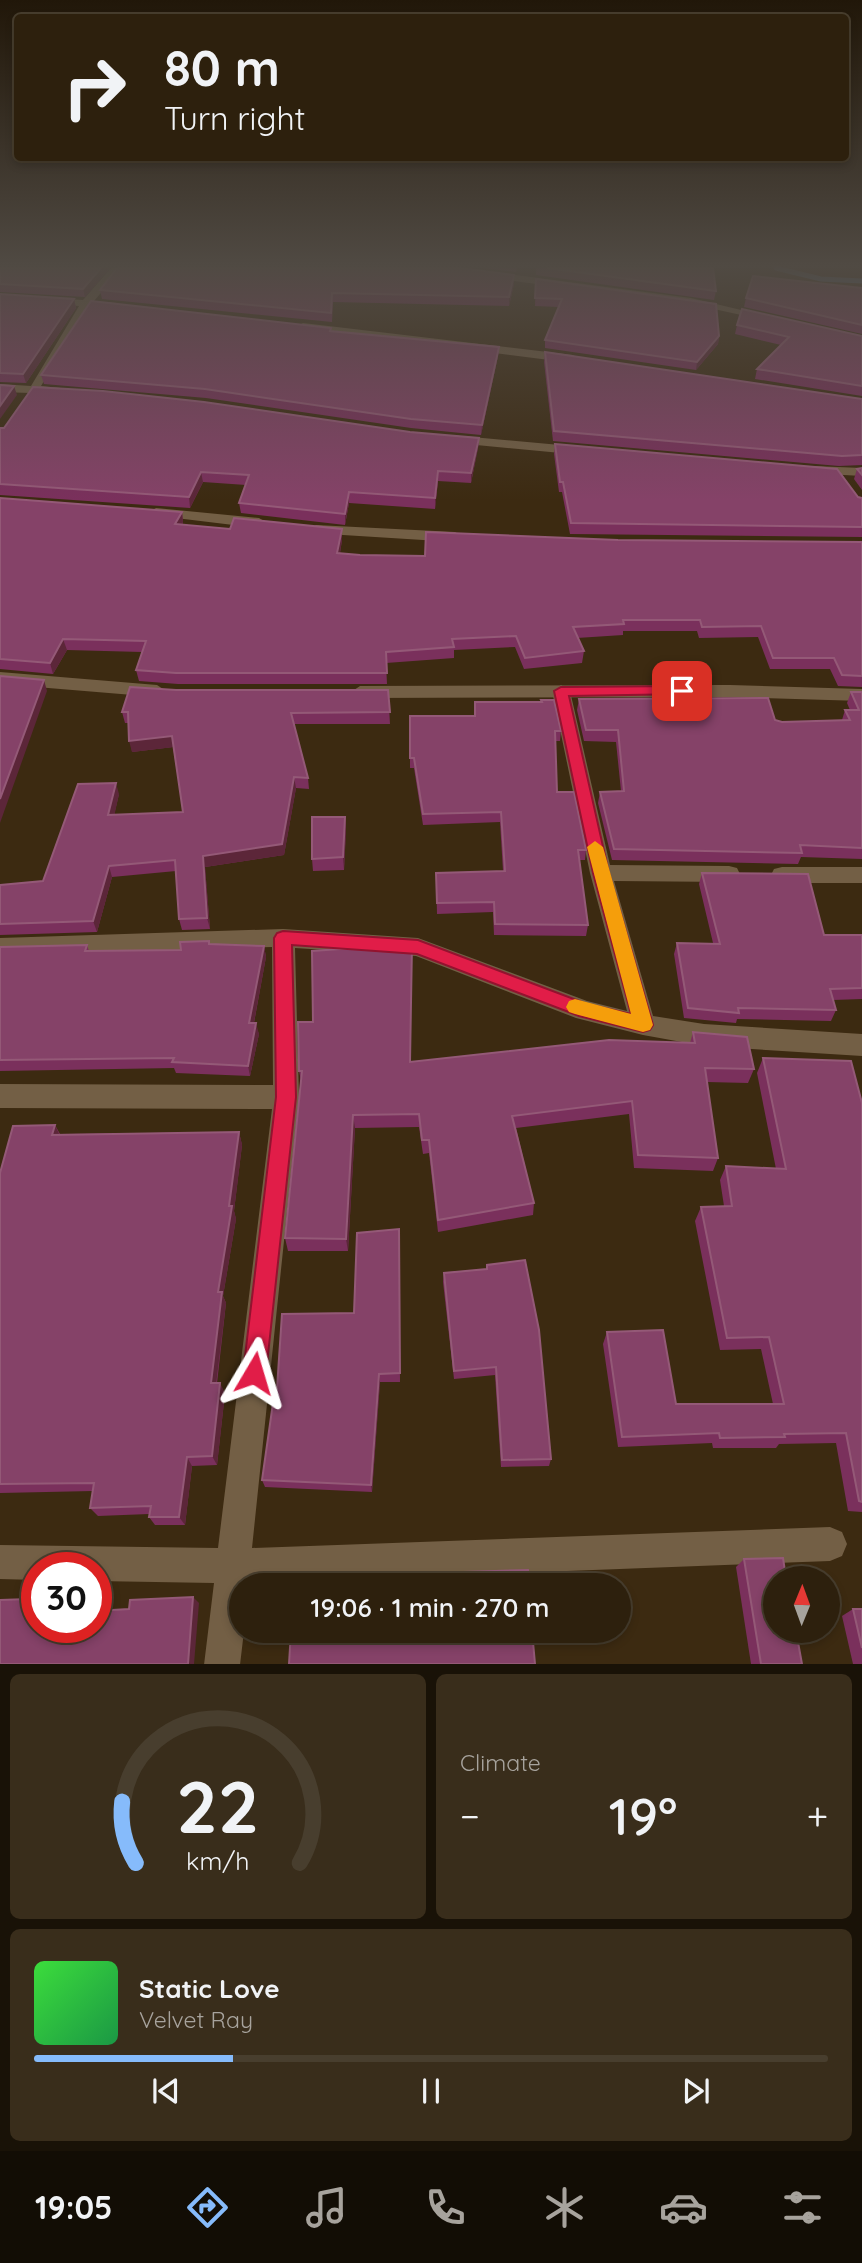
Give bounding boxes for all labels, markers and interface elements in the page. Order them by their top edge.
text: 80 m [164,37,280,98]
icon: right [49,42,140,133]
text: Turn right [164,98,305,138]
pin [652,661,712,721]
icon: arrive [663,672,701,710]
position arrow [217,1336,291,1410]
speed limit sign: 30 [21,1552,112,1643]
north arrow [763,1566,840,1643]
map controls [763,1566,840,1643]
text: 19:06 · 1 min · 270 m [311,1591,549,1624]
text: Climate [460,1748,541,1777]
text: 22 [177,1760,259,1851]
text: 19° [609,1783,678,1848]
text: − [460,1792,480,1840]
text: + [807,1792,828,1840]
text: km/h [186,1844,250,1875]
text: Static Love [139,1972,280,2005]
text: Velvet Ray [139,2005,253,2034]
icon: previous [147,2072,185,2110]
icon: pause [412,2072,450,2110]
icon: next [677,2072,715,2110]
icon: directions [183,2183,232,2232]
icon: music [302,2183,351,2232]
icon: phone [421,2183,470,2232]
icon: climate [540,2183,589,2232]
icon: car [659,2183,708,2232]
icon: filters [778,2183,827,2232]
text: 19:05 [35,2187,112,2227]

